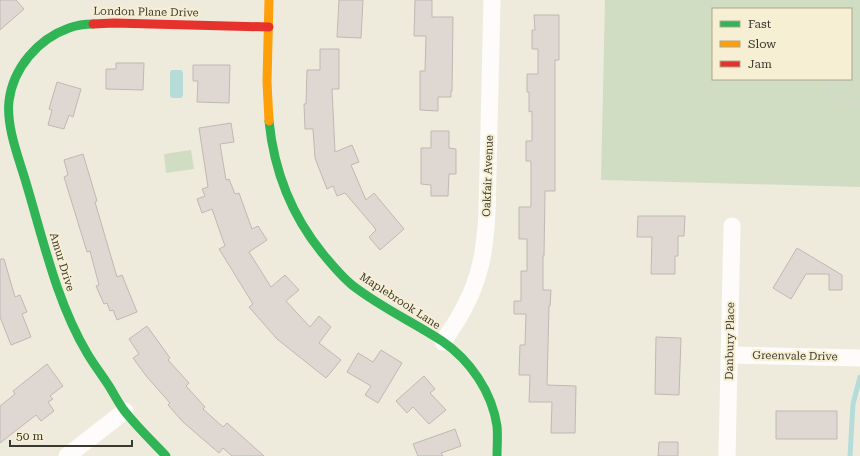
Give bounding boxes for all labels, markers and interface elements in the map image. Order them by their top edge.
street label: London Plane Drive [93,5,199,19]
legend [712,8,852,80]
text: Fast [748,17,772,31]
text: Slow [748,37,776,51]
text: Jam [748,57,772,71]
street label: Oakfair Avenue [480,135,496,217]
street label: Amur Drive [47,231,77,293]
street label: Maplebrook Lane [357,270,443,332]
street label: Danbury Place [723,302,737,380]
street label: Greenvale Drive [752,349,838,363]
scale bar [10,422,132,448]
text: 50 m [16,429,43,443]

